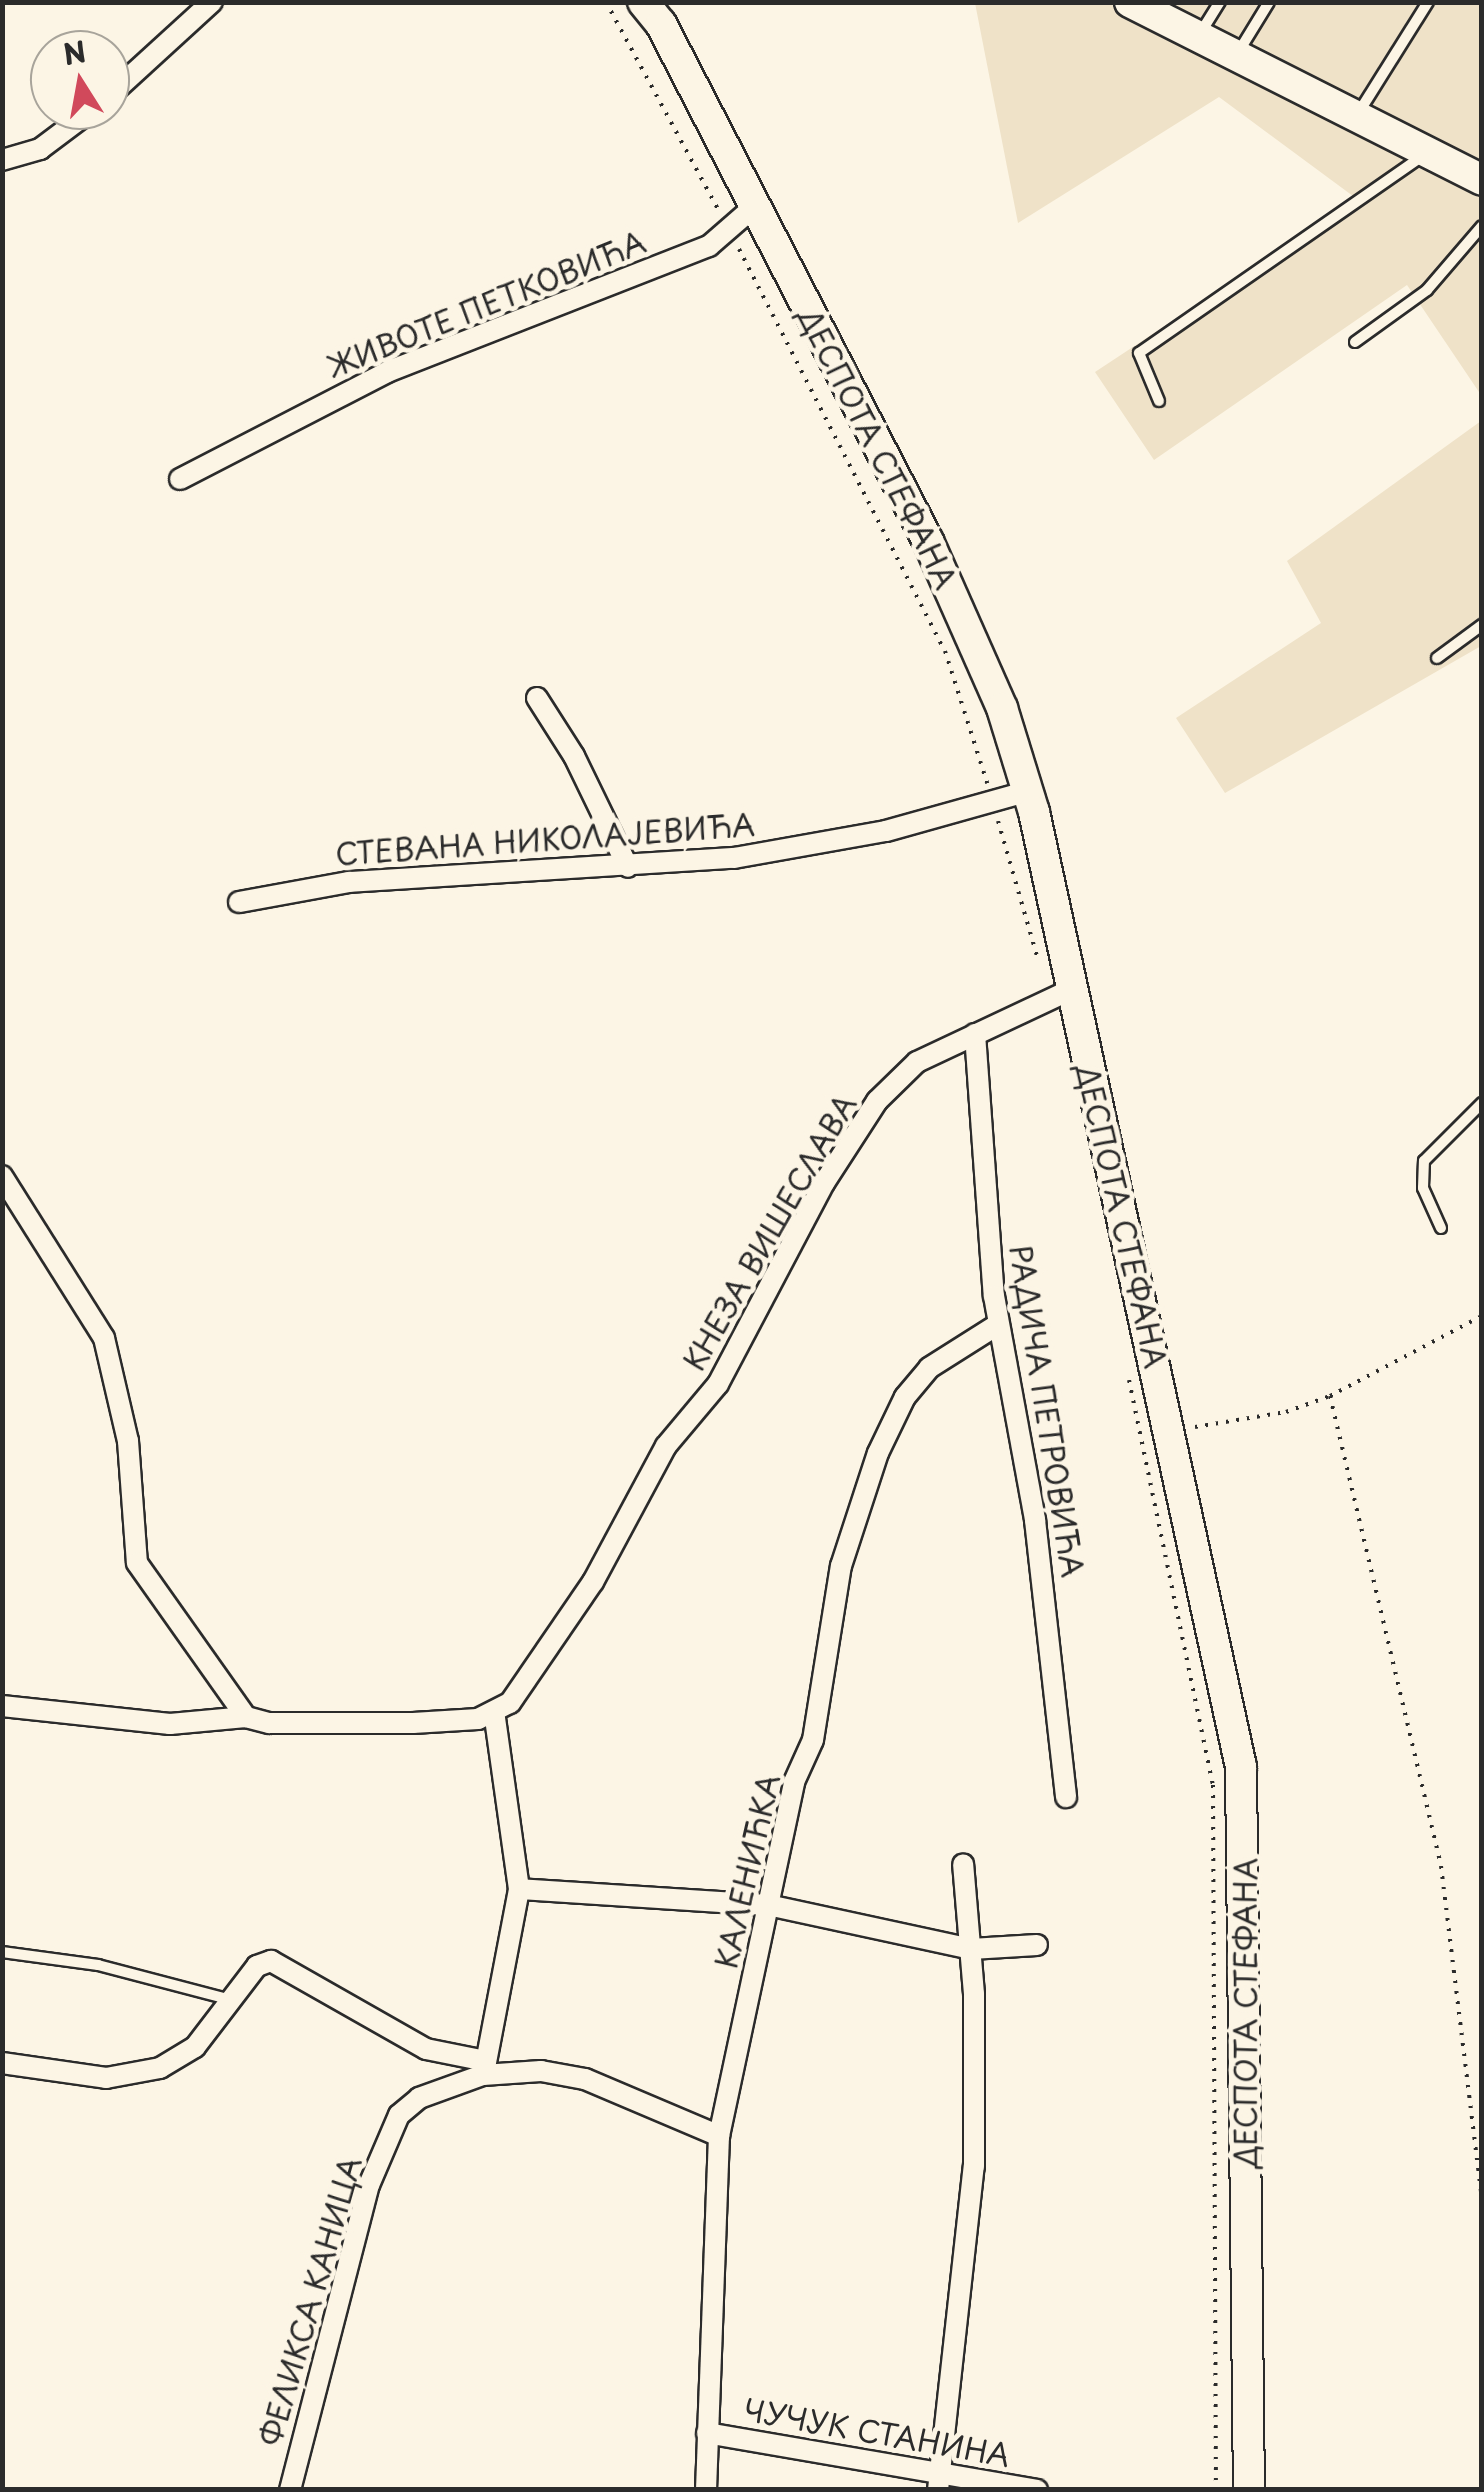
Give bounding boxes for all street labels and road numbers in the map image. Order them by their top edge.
street label: ЖИВОТЕ ПЕТКОВИЋА [320,223,652,385]
street label: ДЕСПОТА СТЕФАНА [792,302,964,594]
street label: СТЕВАНА НИКОЛАЈЕВИЋА [335,806,755,872]
street label: ДЕСПОТА СТЕФАНА [1070,1061,1174,1371]
street label: КНЕЗА ВИШЕСЛАВА [675,1086,863,1378]
street label: РАДИЧА ПЕТРОВИЋА [1003,1243,1091,1579]
street label: КАЛЕНИЋКА [707,1770,787,1972]
street label: ДЕСПОТА СТЕФАНА [1227,1858,1263,2168]
street label: ФЕЛИКСА КАНИЦА [251,2152,369,2450]
street label: ЧУЧУК СТАНИНА [742,2391,1012,2473]

